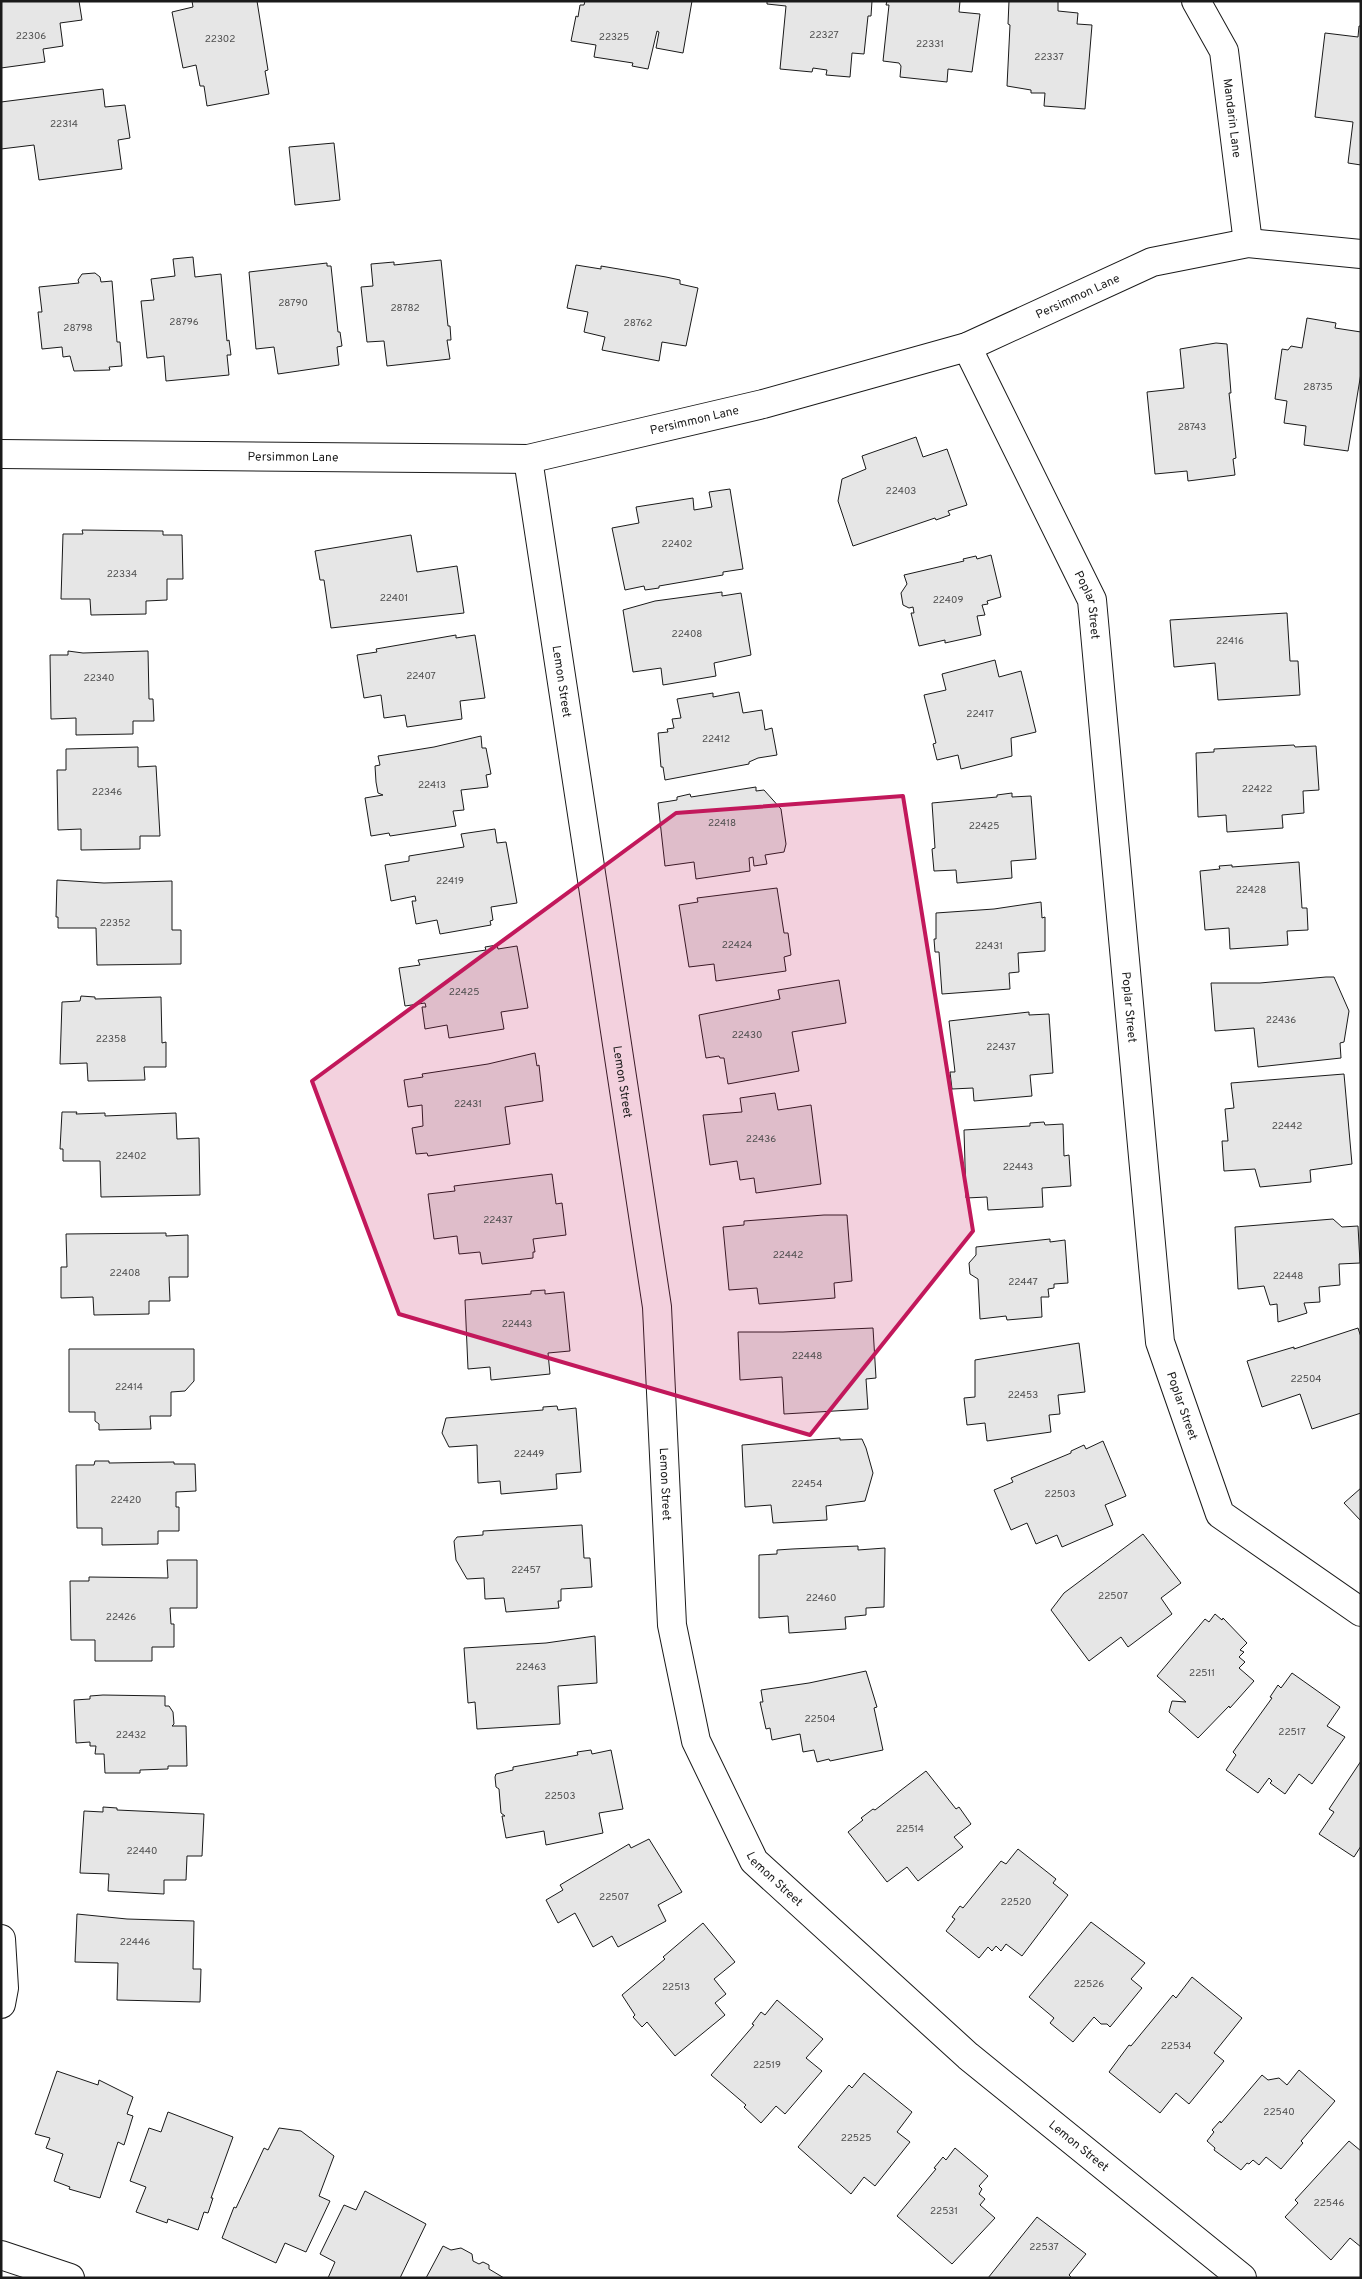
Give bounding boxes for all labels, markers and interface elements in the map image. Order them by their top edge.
house number: 22327 [809,29,839,42]
house number: 22306 [16,30,46,43]
house number: 22325 [599,31,629,44]
house number: 22302 [205,33,235,46]
house number: 22331 [916,38,944,51]
house number: 22337 [1034,51,1064,64]
street label: Mandarin Lane [1219,78,1244,159]
house number: 22314 [50,118,78,131]
street label: Persimmon Lane [1033,271,1123,323]
house number: 28790 [278,297,308,310]
house number: 28782 [390,302,420,315]
house number: 28796 [169,316,199,329]
house number: 28762 [624,317,652,330]
house number: 28798 [63,322,93,335]
house number: 28735 [1303,381,1333,394]
street label: Persimmon Lane [649,403,741,439]
house number: 28743 [1178,421,1206,434]
street label: Persimmon Lane [247,449,339,466]
house number: 22403 [886,485,916,498]
house number: 22402 [662,538,692,551]
house number: 22334 [107,568,137,581]
street label: Poplar Street [1070,568,1103,640]
house number: 22401 [380,592,408,605]
house number: 22409 [933,594,963,607]
house number: 22408 [672,628,702,641]
house number: 22416 [1216,635,1244,648]
street label: Lemon Street [547,644,574,719]
house number: 22407 [406,670,436,683]
house number: 22340 [84,672,114,685]
house number: 22417 [966,708,994,721]
house number: 22412 [702,733,730,746]
house number: 22413 [418,779,446,792]
house number: 22422 [1242,783,1272,796]
house number: 22346 [92,786,122,799]
house number: 22418 [708,817,736,830]
house number: 22425 [969,820,999,833]
house number: 22419 [436,875,464,888]
house number: 22428 [1236,884,1266,897]
house number: 22352 [100,917,130,930]
house number: 22424 [722,939,752,952]
house number: 22431 [975,940,1003,953]
street label: Poplar Street [1117,971,1140,1043]
house number: 22425 [449,986,479,999]
house number: 22436 [1266,1014,1296,1027]
house number: 22430 [732,1029,762,1042]
house number: 22358 [96,1033,126,1046]
house number: 22437 [986,1041,1016,1054]
street label: Lemon Street [608,1045,635,1119]
house number: 22431 [454,1098,482,1111]
house number: 22442 [1272,1120,1302,1133]
house number: 22436 [746,1133,776,1146]
house number: 22402 [116,1150,146,1163]
house number: 22443 [1003,1161,1033,1174]
house number: 22437 [483,1214,513,1227]
house number: 22442 [773,1249,803,1262]
house number: 22408 [110,1267,140,1280]
house number: 22448 [1273,1270,1303,1283]
house number: 22447 [1008,1276,1038,1289]
house number: 22443 [502,1318,532,1331]
house number: 22448 [792,1350,822,1363]
street label: Poplar Street [1162,1370,1201,1443]
house number: 22504 [1290,1373,1322,1386]
house number: 22414 [115,1381,143,1394]
house number: 22453 [1008,1389,1038,1402]
street label: Lemon Street [655,1447,674,1521]
house number: 22449 [514,1448,544,1461]
house number: 22454 [792,1478,822,1491]
house number: 22503 [1045,1488,1075,1501]
house number: 22420 [111,1494,141,1507]
house number: 22457 [511,1564,541,1577]
house number: 22507 [1098,1590,1128,1603]
house number: 22460 [806,1592,836,1605]
house number: 22426 [106,1611,136,1624]
house number: 22463 [516,1661,546,1674]
house number: 22511 [1189,1667,1215,1680]
house number: 22504 [804,1713,836,1726]
house number: 22517 [1278,1726,1306,1739]
house number: 22432 [116,1729,146,1742]
house number: 22503 [545,1790,575,1803]
house number: 22514 [896,1823,924,1836]
house number: 22440 [127,1845,157,1858]
street label: Lemon Street [742,1850,806,1911]
house number: 22507 [599,1891,629,1904]
house number: 22520 [1001,1896,1031,1909]
house number: 22446 [120,1936,150,1949]
house number: 22526 [1074,1978,1104,1991]
house number: 22513 [662,1981,690,1994]
house number: 22534 [1161,2040,1191,2053]
house number: 22519 [753,2059,781,2072]
house number: 22540 [1263,2106,1295,2119]
street label: Lemon Street [1045,2117,1112,2176]
house number: 22525 [841,2132,871,2145]
house number: 22546 [1314,2197,1344,2210]
house number: 22531 [930,2205,958,2218]
house number: 22537 [1029,2241,1059,2254]

